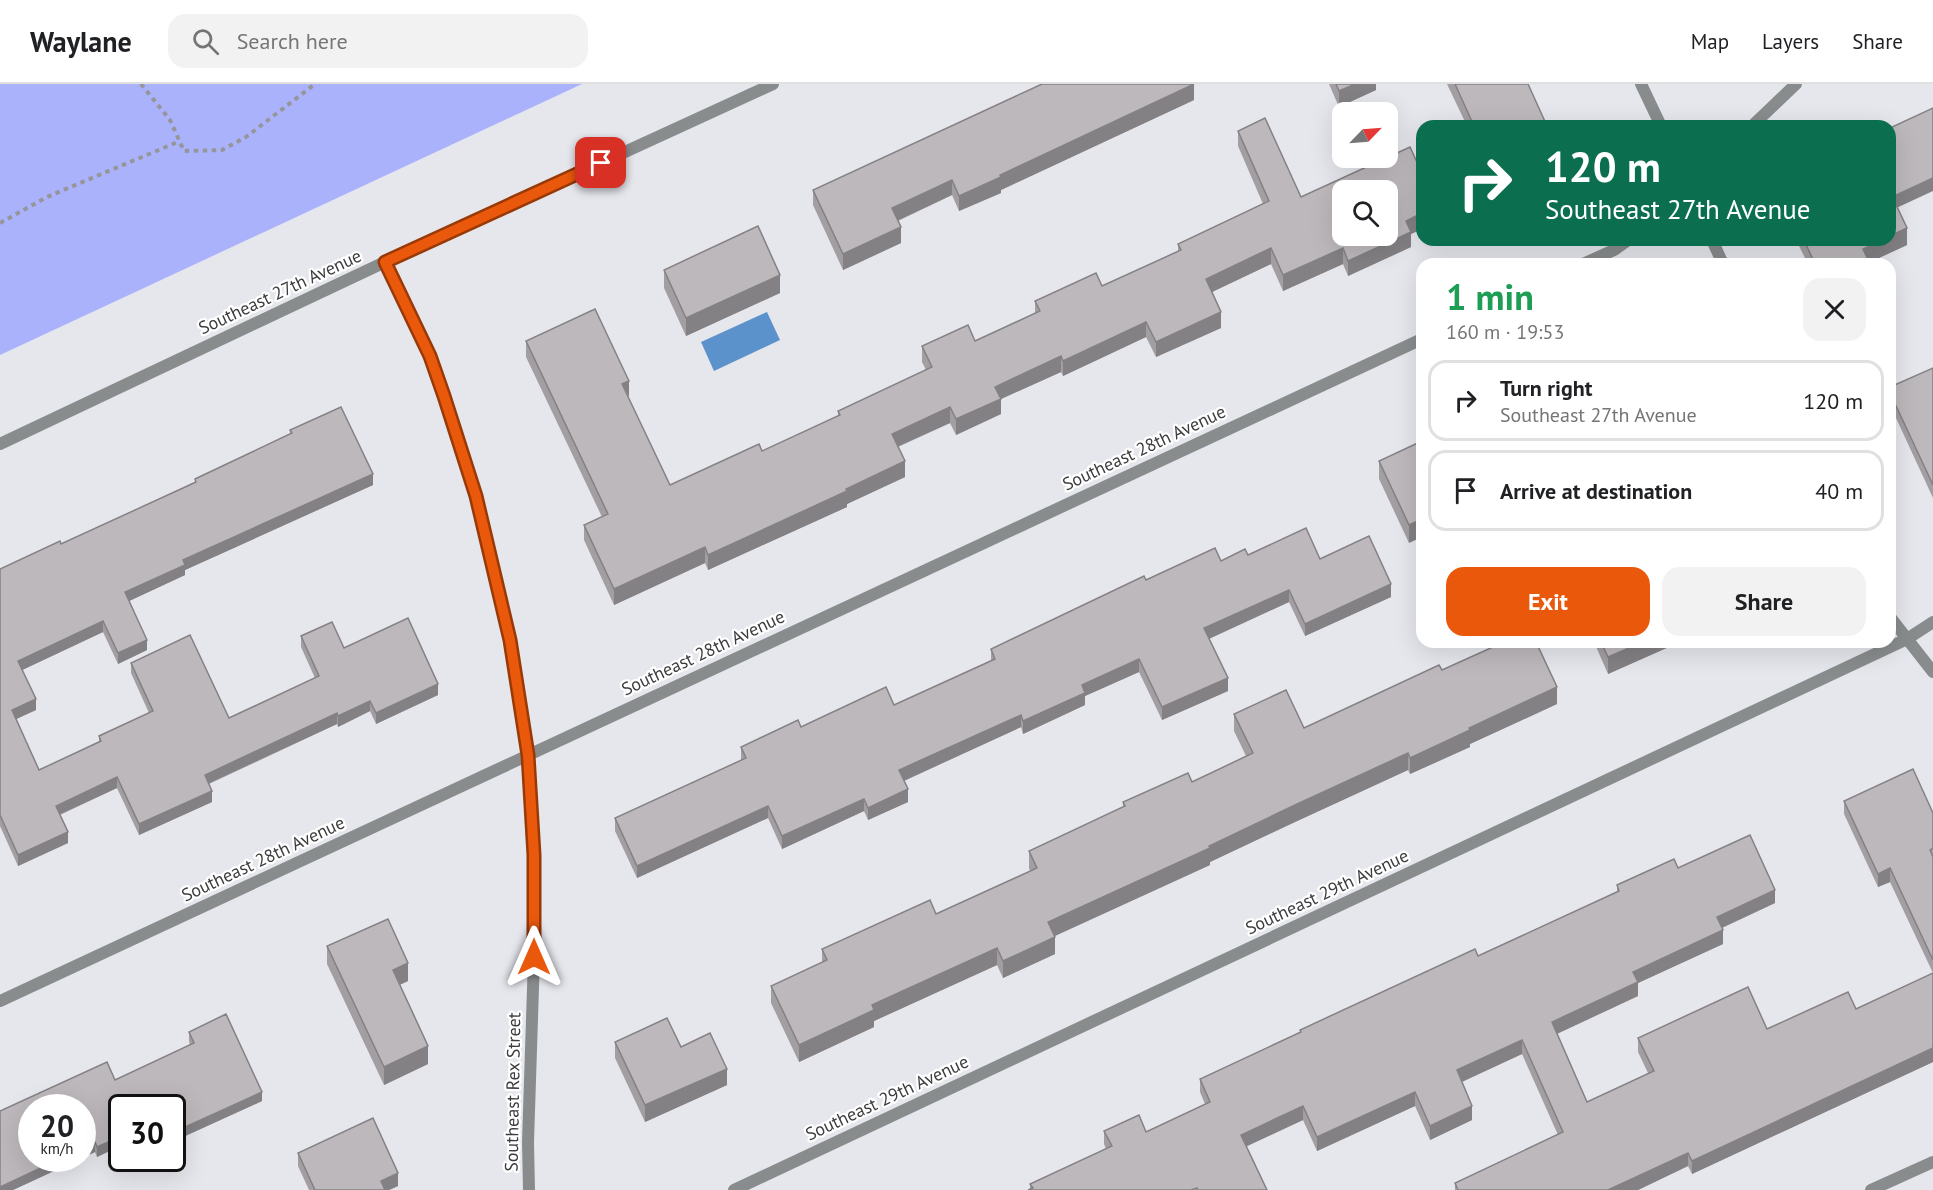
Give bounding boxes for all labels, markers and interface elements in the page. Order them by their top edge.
search box [168,14,588,68]
text: Waylane [30,23,132,60]
icon: search [189,25,222,58]
text: Search here [237,27,348,55]
text: Map [1691,28,1729,55]
text: Layers [1762,28,1819,55]
text: Share [1852,28,1903,55]
north arrow [1332,102,1398,168]
map controls [1332,102,1398,246]
pin [575,137,626,188]
text: 120 m [1545,139,1661,194]
icon: right [1446,144,1524,222]
icon: arrive [584,146,617,179]
button: search [1332,180,1398,246]
text: Southeast 27th Avenue [1545,192,1811,226]
street label: Southeast 27th Avenue [195,244,365,339]
text: 1 min [1446,273,1534,320]
button: close [1803,278,1866,341]
text: 160 m · 19:53 [1446,319,1564,345]
text: Turn right [1500,374,1592,402]
icon: right [1449,384,1482,417]
text: 120 m [1803,387,1863,415]
street label: Southeast 28th Avenue [1059,400,1229,495]
text: Southeast 27th Avenue [1500,402,1697,428]
icon: arrive [1449,474,1482,507]
text: Arrive at destination [1500,477,1692,505]
text: 40 m [1815,477,1863,505]
button: Exit [1446,567,1650,636]
button: Share [1662,567,1866,636]
street label: Southeast 28th Avenue [618,605,788,700]
street label: Southeast 28th Avenue [178,811,348,906]
street label: Southeast 29th Avenue [1242,844,1412,939]
position arrow [502,925,566,989]
street label: Southeast Rex Street [500,1012,525,1172]
street label: Southeast 29th Avenue [802,1050,972,1145]
speed limit sign: 30 [108,1094,186,1172]
text: 20 [40,1106,74,1145]
text: km/h [41,1139,73,1158]

